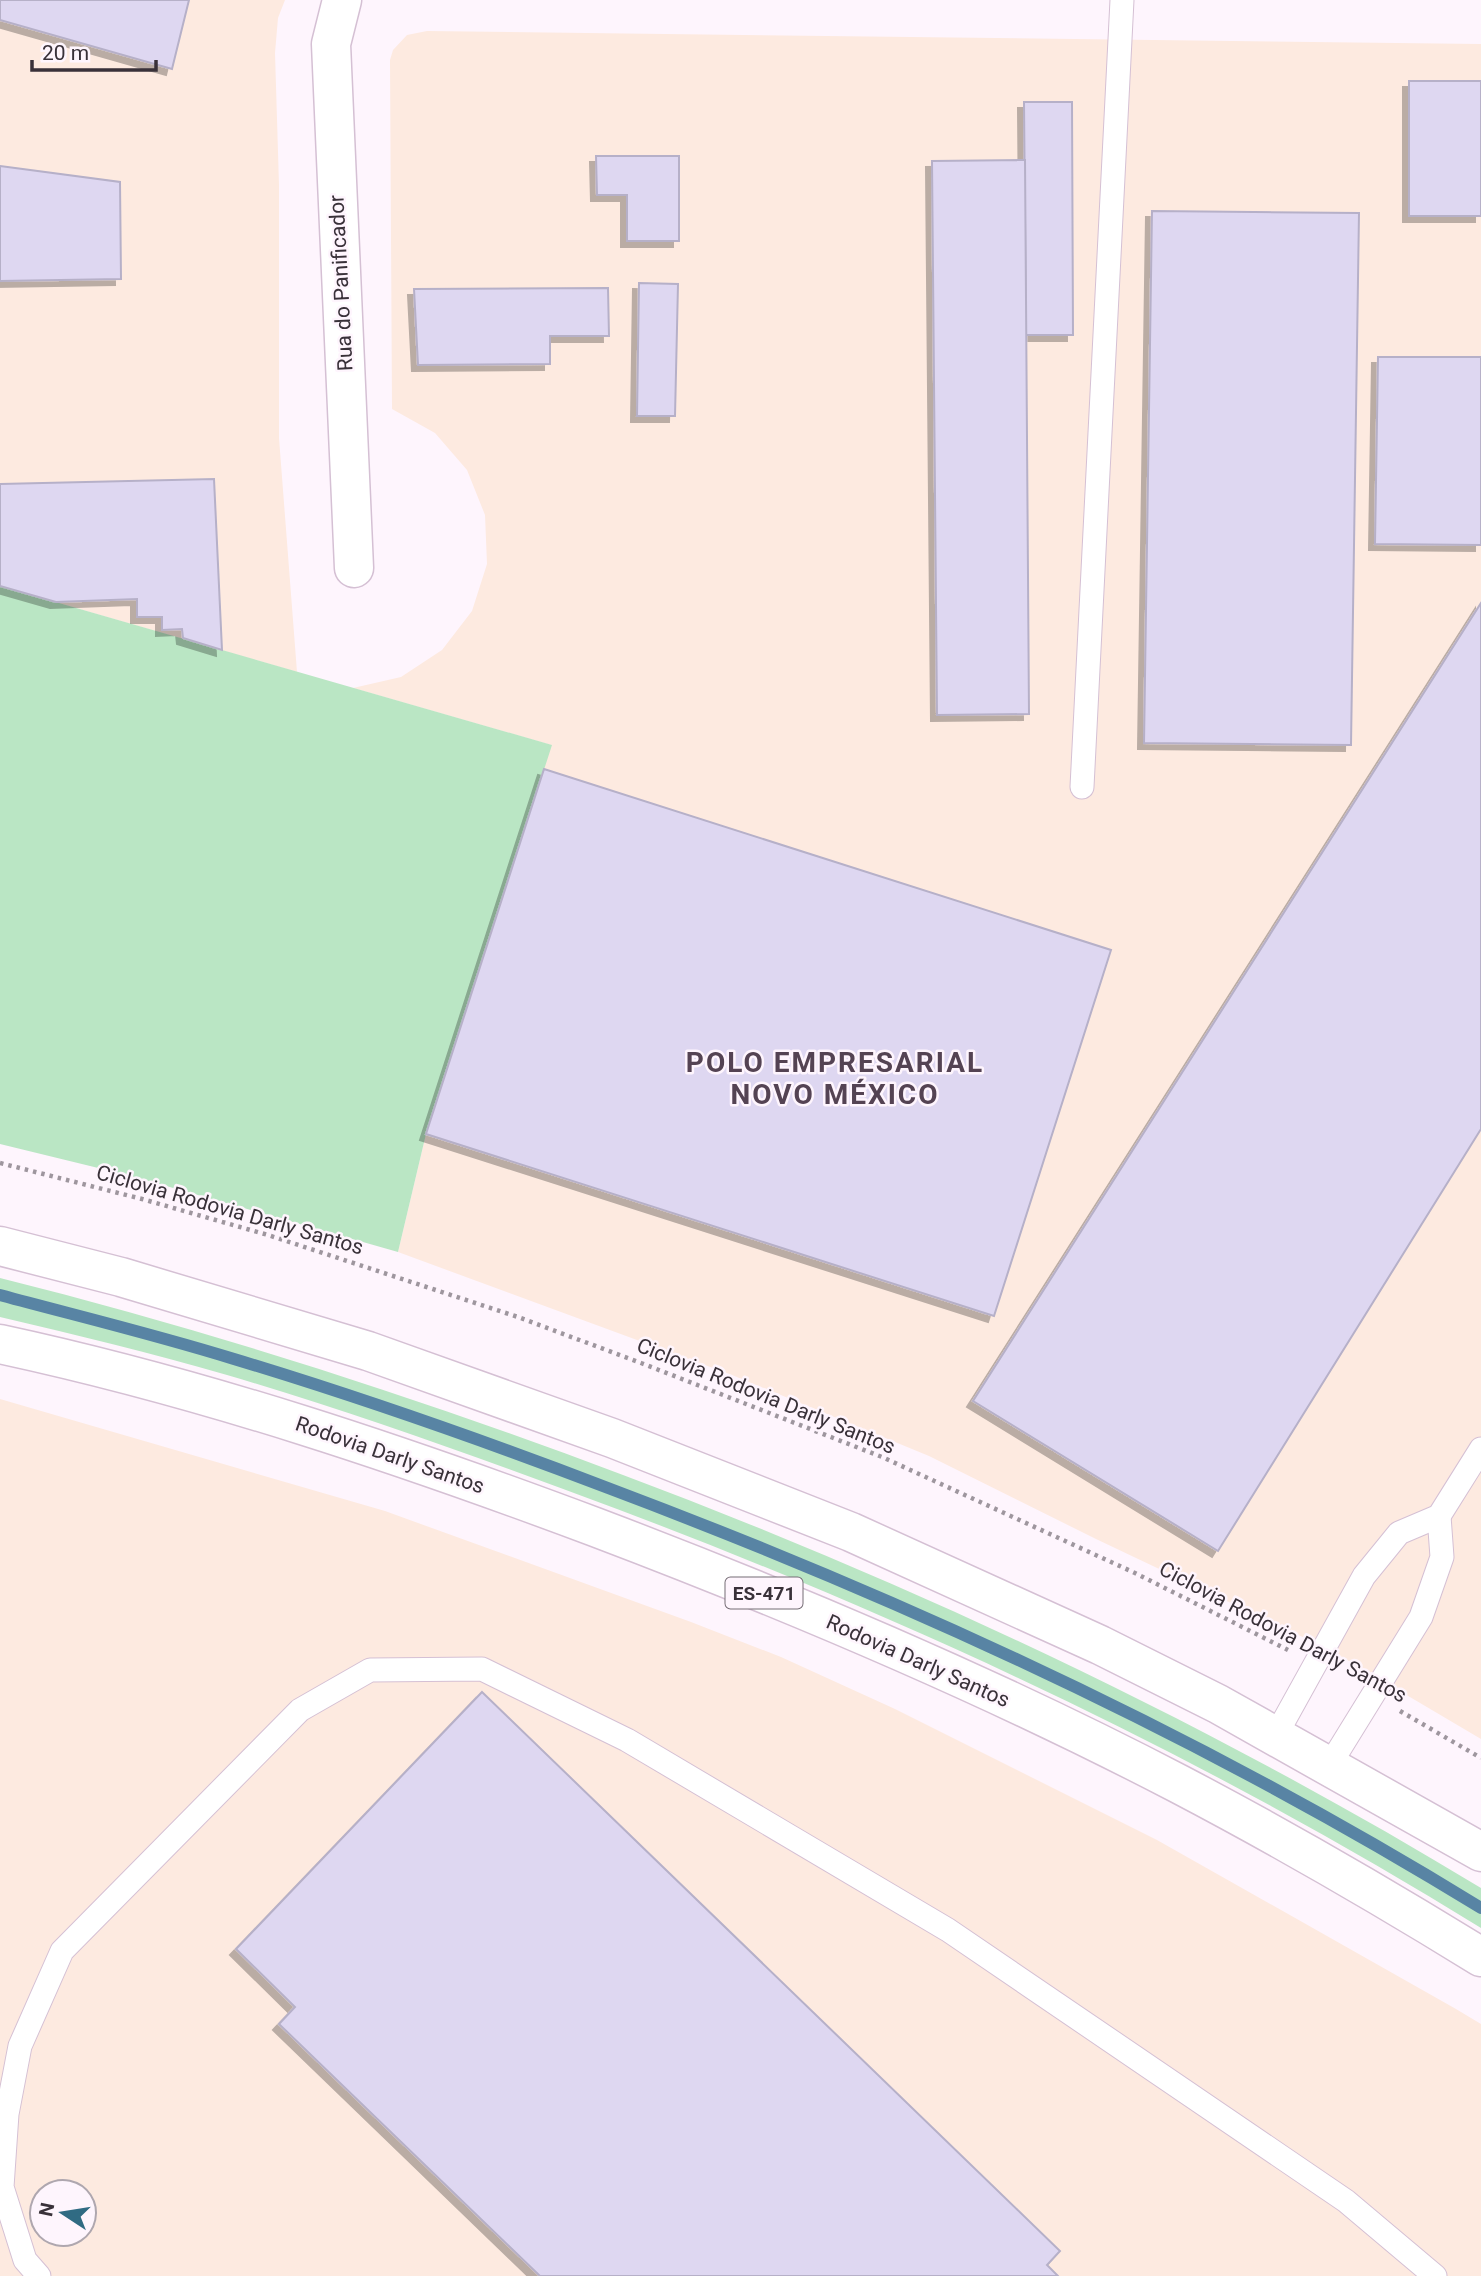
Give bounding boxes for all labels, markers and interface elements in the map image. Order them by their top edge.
scale bar [32,28,156,72]
text: 20 m [42,41,89,65]
street label: Rua do Panificador [324,194,358,372]
district label: POLO EMPRESARIAL NOVO MÉXICO [686,1046,984,1111]
street label: Ciclovia Rodovia Darly Santos [94,1160,366,1260]
street label: Ciclovia Rodovia Darly Santos [633,1333,899,1459]
street label: Rodovia Darly Santos [292,1411,488,1499]
street label: Ciclovia Rodovia Darly Santos [1155,1556,1411,1708]
road number: ES-471 [726,1578,802,1609]
street label: Rodovia Darly Santos [823,1610,1013,1712]
north arrow [28,2178,98,2248]
text: N [34,2201,60,2219]

